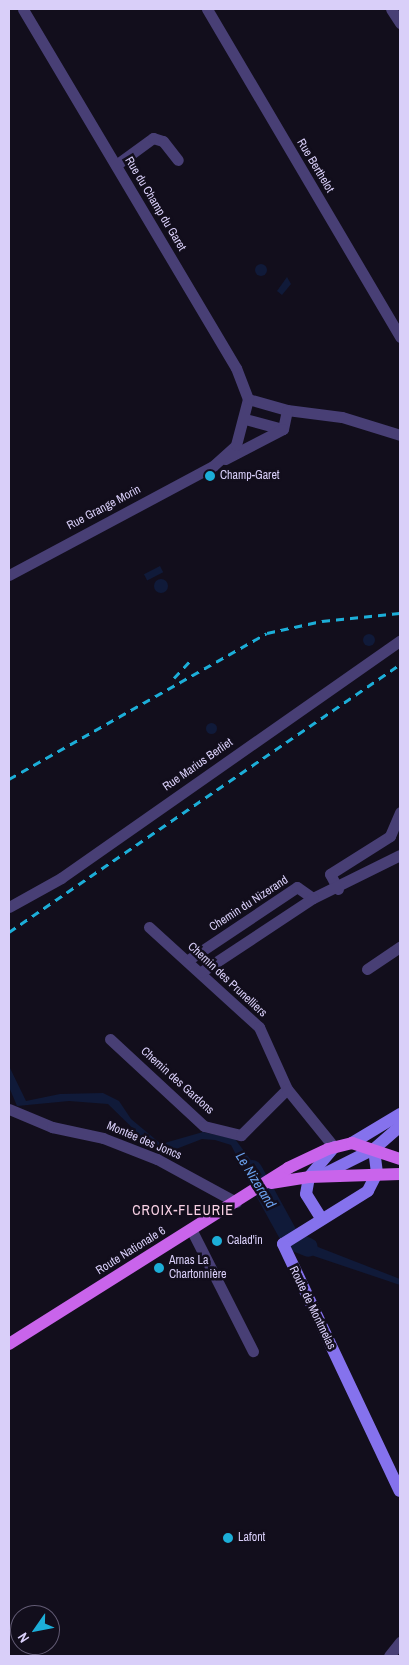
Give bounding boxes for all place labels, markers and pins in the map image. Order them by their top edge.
place label: Champ-Garet [220,469,280,483]
marker: Champ-Garet [204,470,216,482]
place label: Calad'in [227,1234,263,1248]
marker: Calad'in [211,1235,223,1247]
place label: Arnas La Chartonnière [169,1254,226,1282]
marker: Arnas La Chartonnière [153,1262,165,1274]
place label: Lafont [238,1531,265,1545]
marker: Lafont [222,1532,234,1544]

